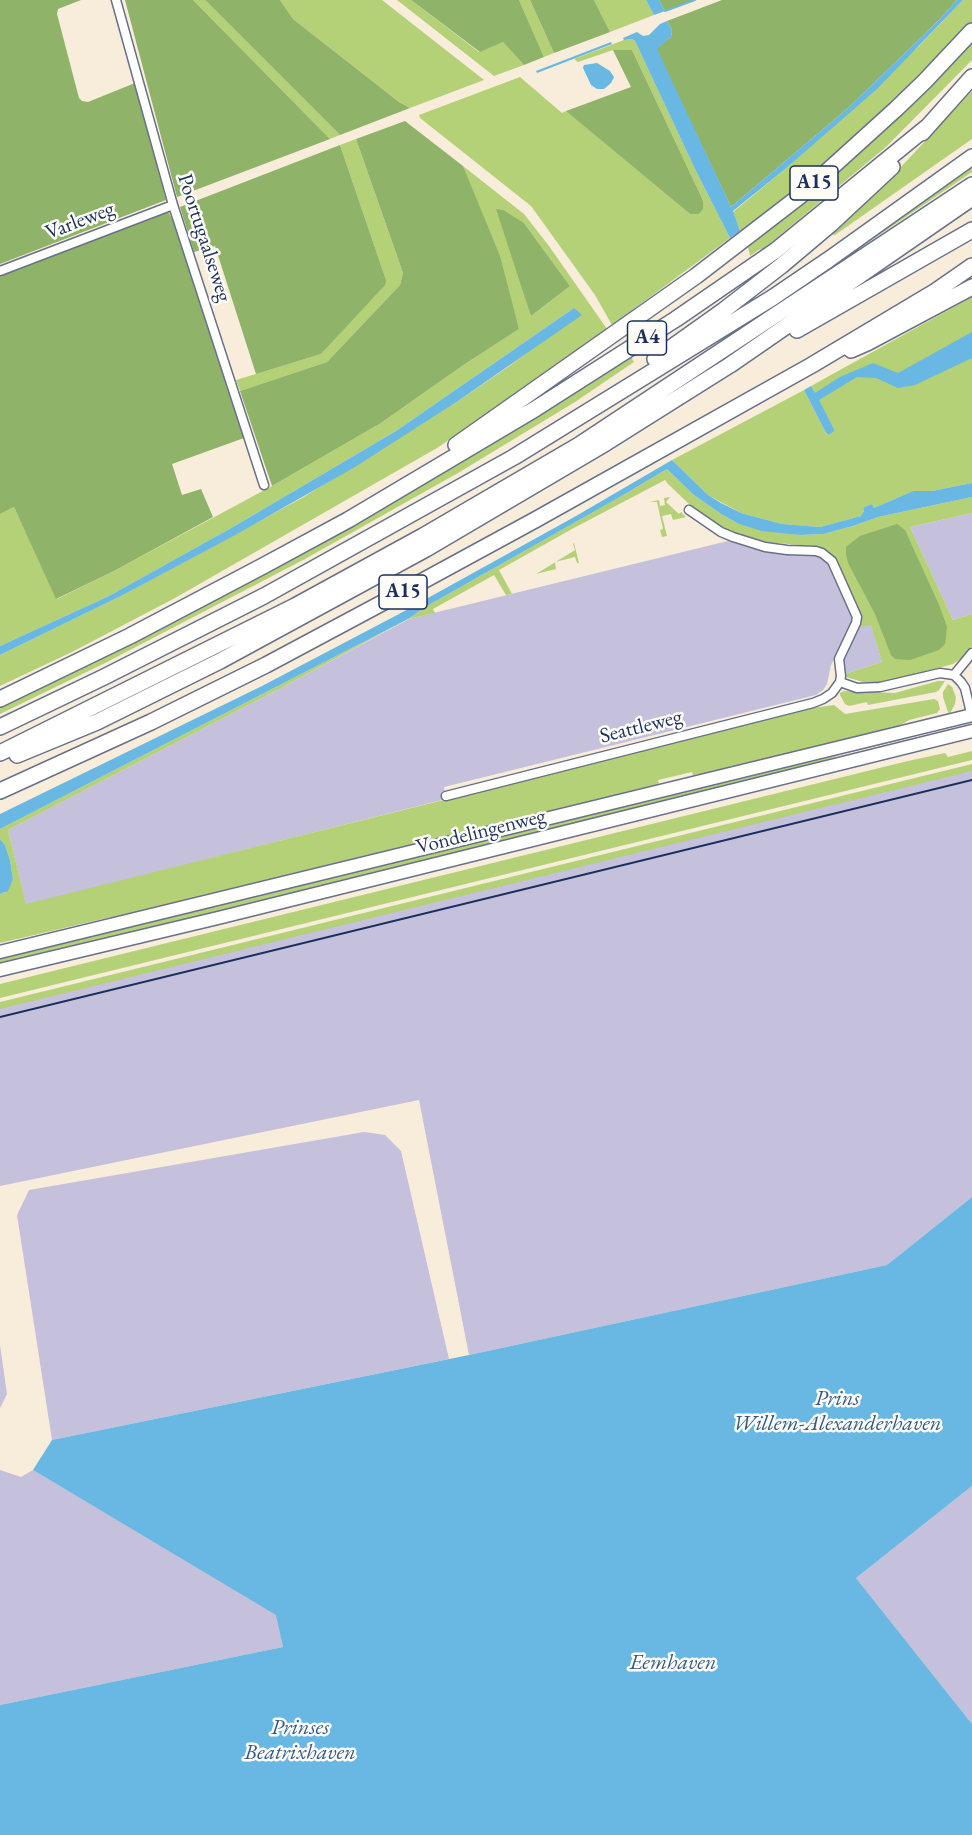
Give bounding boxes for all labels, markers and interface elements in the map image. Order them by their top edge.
road number: A15 [790,166,838,200]
street label: Poortugaalseweg [171,171,237,305]
street label: Varleweg [42,196,118,246]
road number: A4 [628,321,666,355]
road number: A15 [379,575,427,609]
street label: Seattleweg [597,705,685,749]
street label: Vondelingenweg [414,804,548,860]
water label: Prins Willem-Alexanderhaven [733,1386,941,1438]
water label: Eemhaven [630,1650,716,1676]
water label: Prinses Beatrixhaven [244,1715,356,1766]

